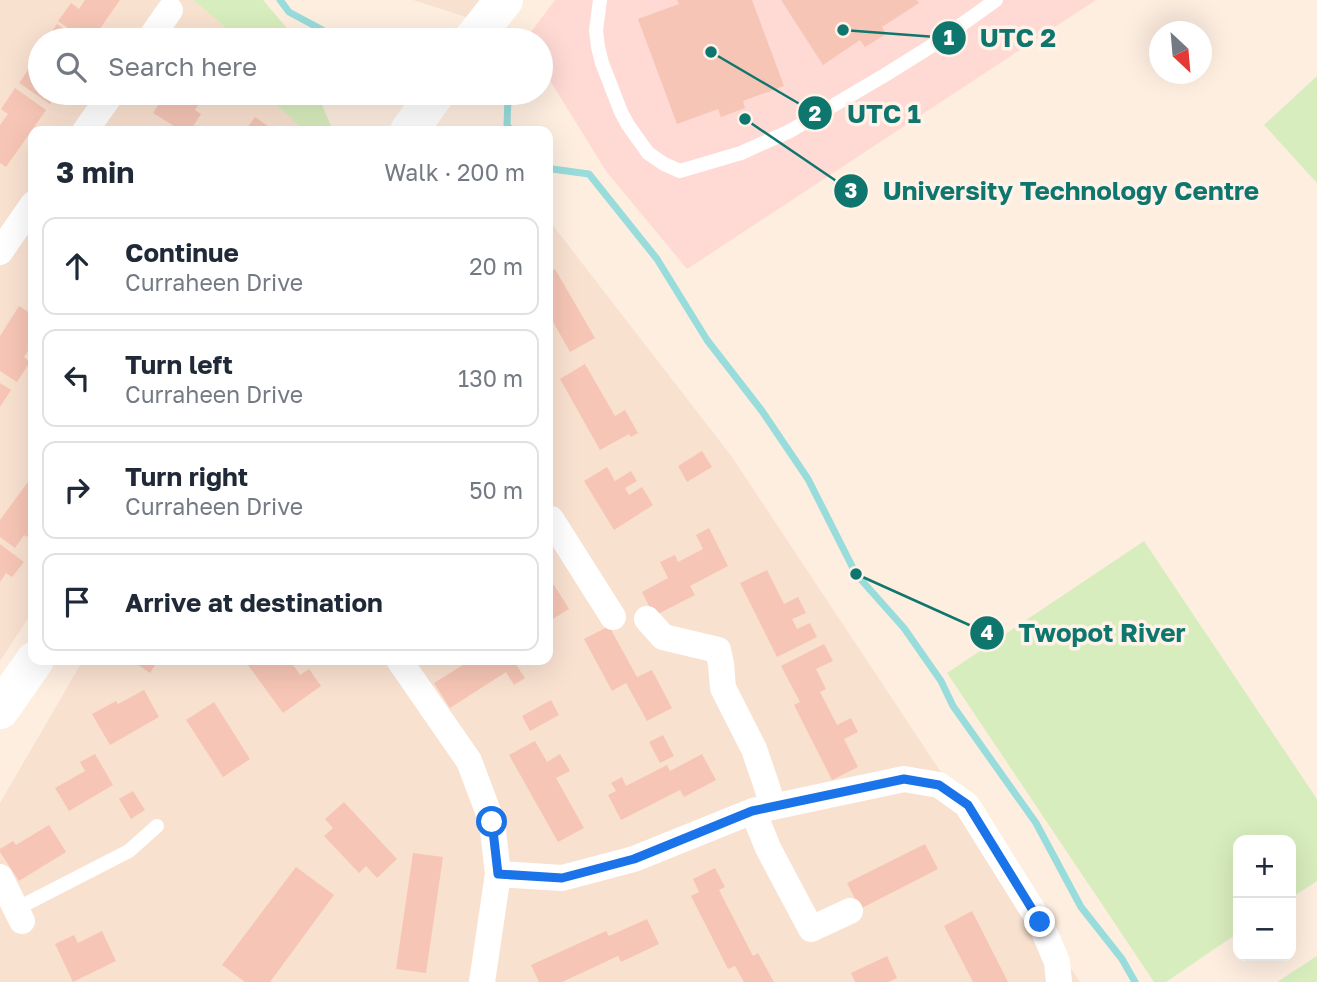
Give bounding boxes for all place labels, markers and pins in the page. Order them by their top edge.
callout: UTC 2 [931,14,1071,61]
callout: UTC 1 [798,90,935,137]
callout: University Technology Centre [834,167,1273,214]
callout: Twopot River [970,609,1200,656]

